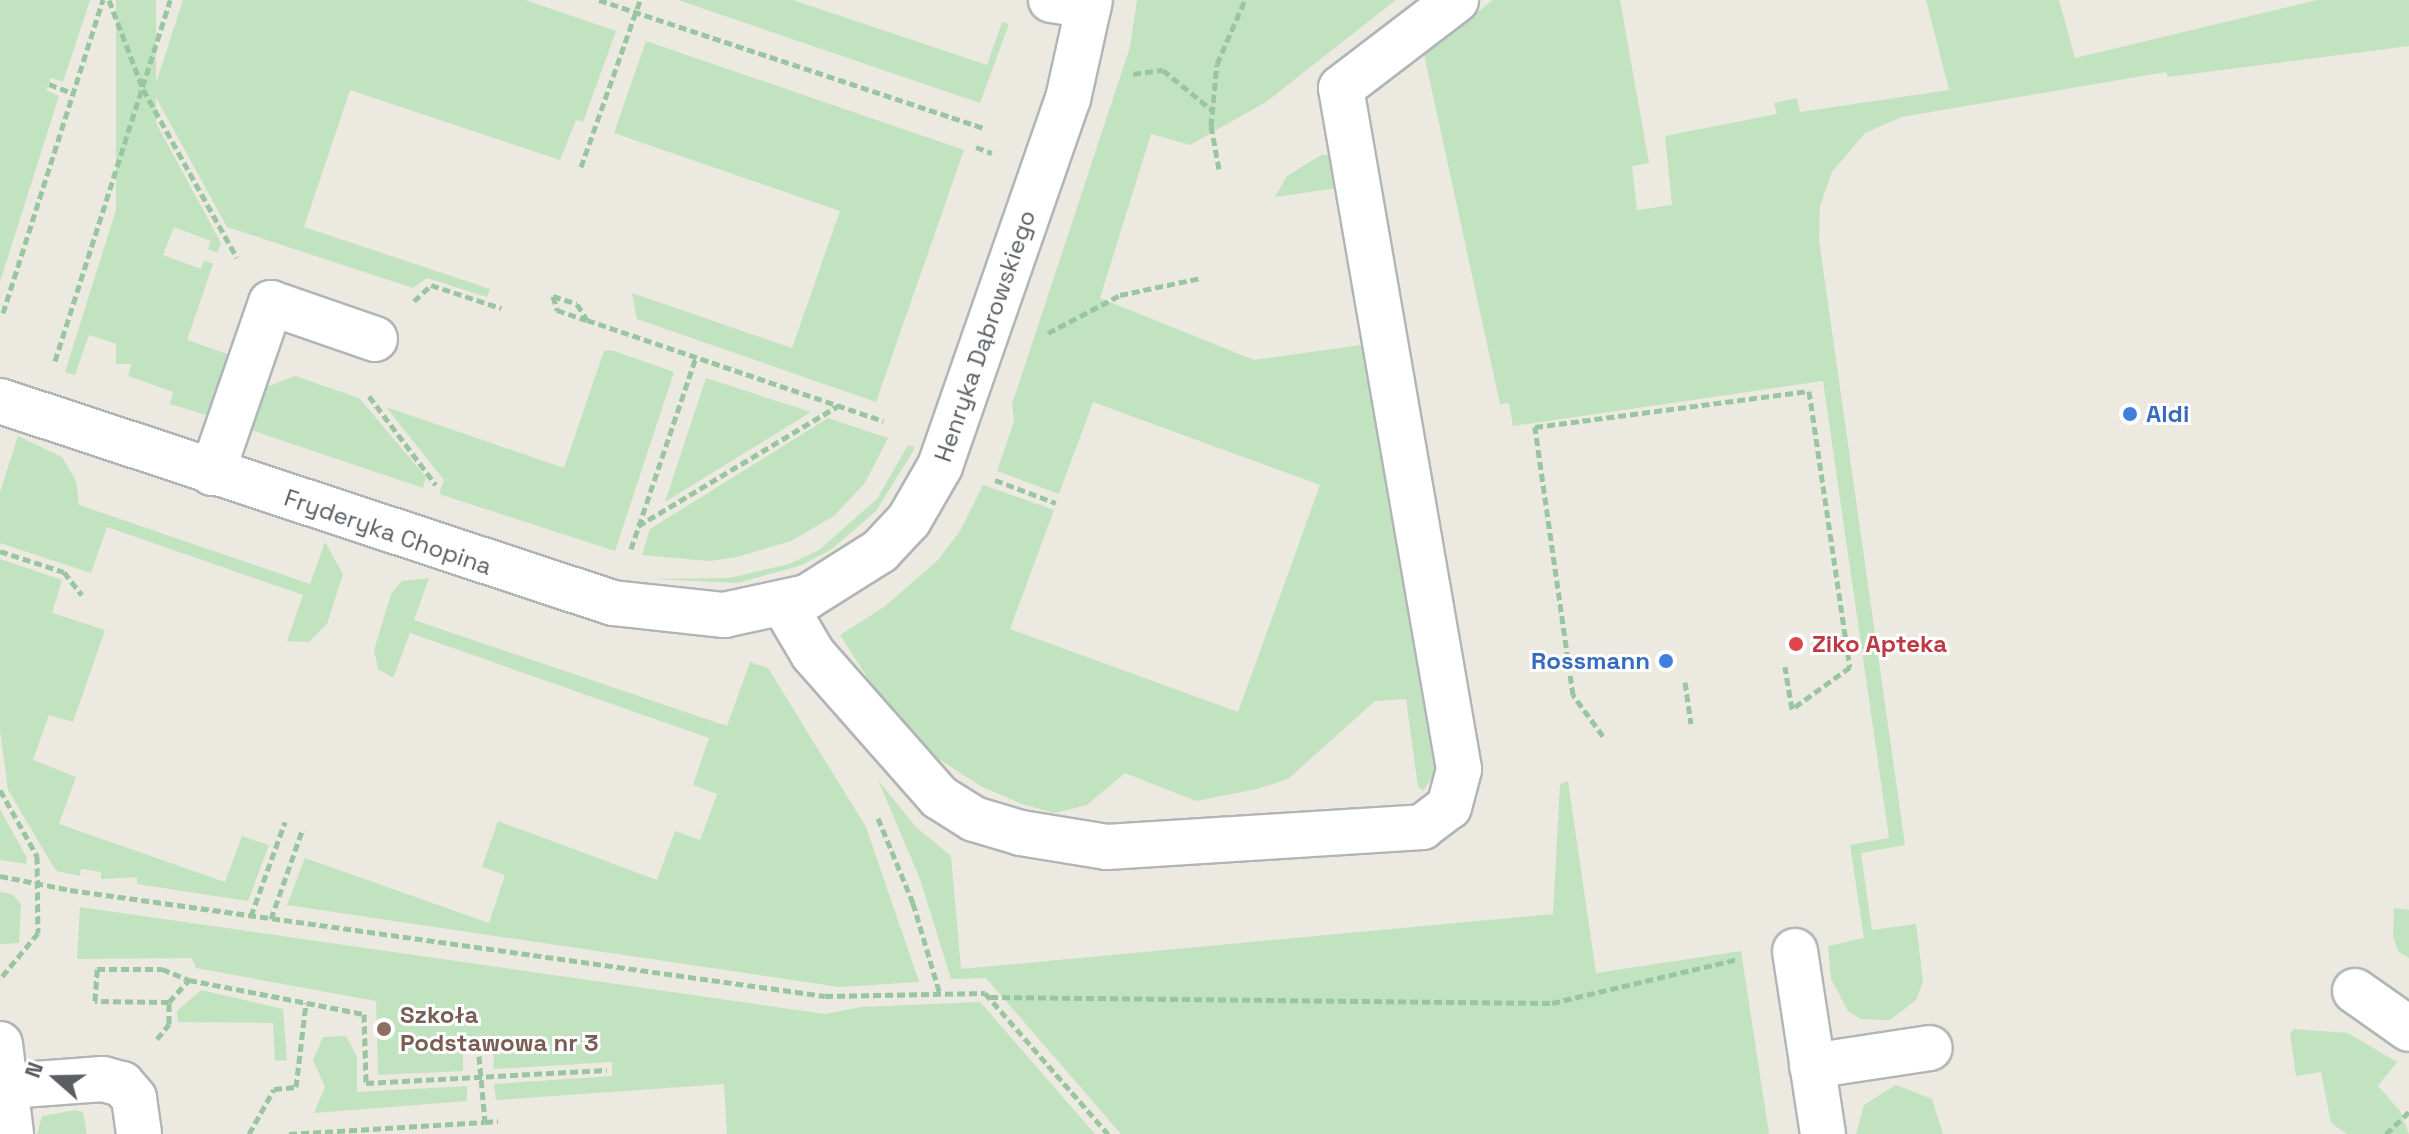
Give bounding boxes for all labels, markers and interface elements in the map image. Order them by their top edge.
street label: Henryka Dąbrowskiego [928,206,1042,466]
place label: Aldi [2146,400,2189,428]
marker: Aldi [2121,405,2139,423]
street label: Fryderyka Chopina [280,483,496,581]
place label: Ziko Apteka [1812,630,1947,658]
marker: Ziko Apteka [1787,635,1805,653]
place label: Rossmann [1531,647,1650,675]
marker: Rossmann [1657,652,1675,670]
place label: Szkoła Podstawowa nr 3 [400,1001,598,1057]
marker: Szkoła Podstawowa nr 3 [375,1020,393,1038]
north arrow [16,1038,96,1118]
text: N [18,1058,49,1082]

